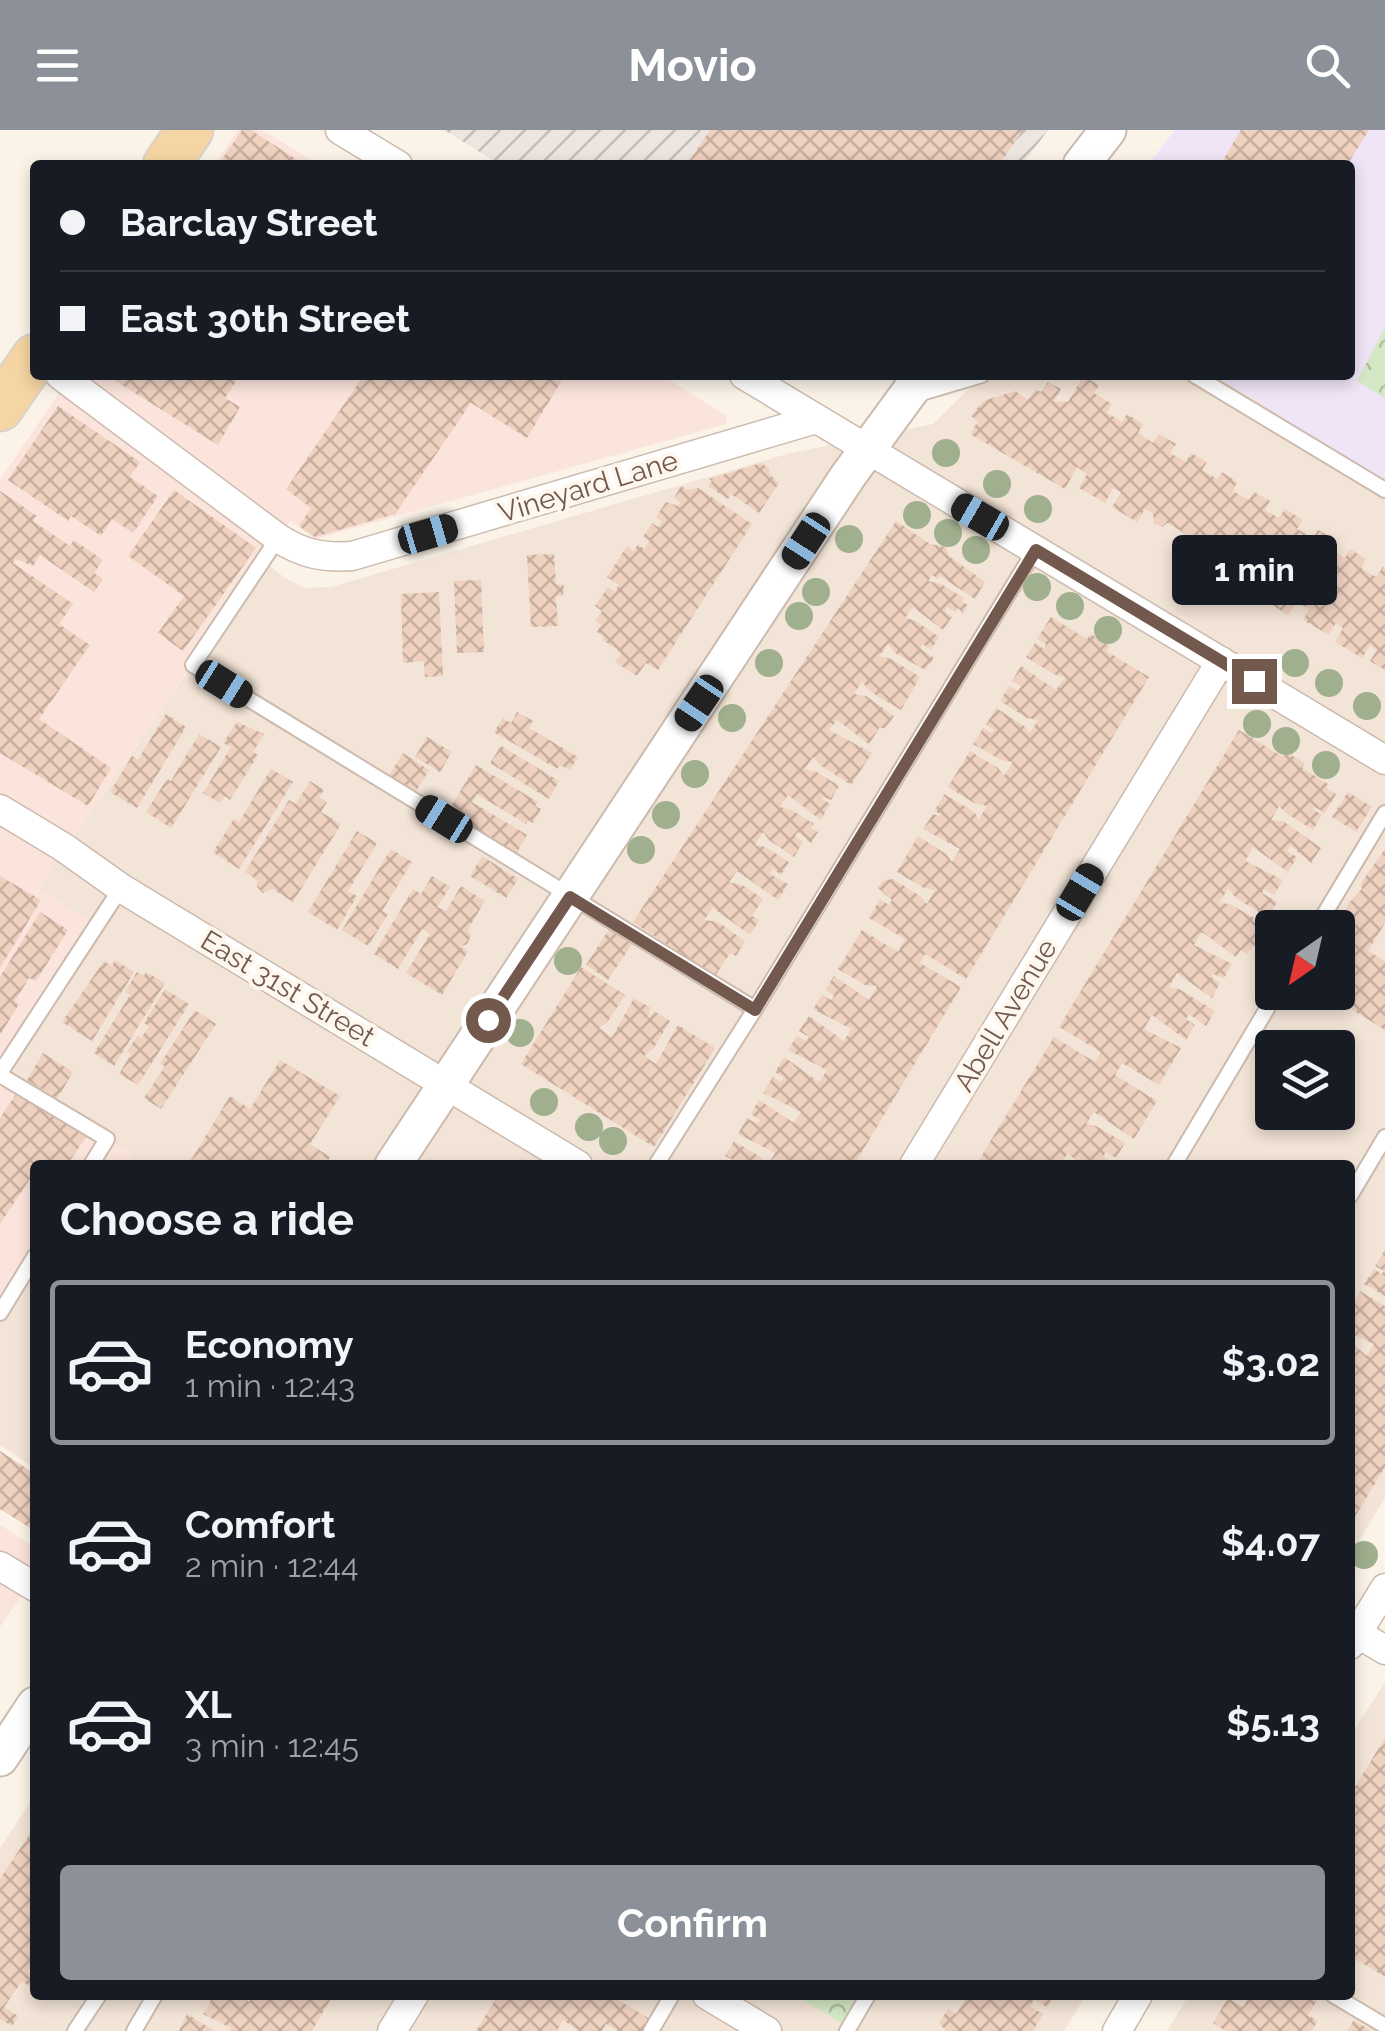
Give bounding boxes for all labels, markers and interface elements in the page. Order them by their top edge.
icon: menu [30,38,85,93]
icon: search [1300,38,1355,93]
text: Movio [628,39,757,92]
text: Barclay Street [120,200,377,245]
text: East 30th Street [120,296,410,341]
street label: Vineyard Lane [494,444,682,529]
car [947,489,1013,545]
car [777,508,835,574]
car [395,511,461,557]
callout: 1 min [1172,536,1336,606]
text: 1 min [1214,551,1295,588]
car [191,655,257,713]
route end [1232,659,1277,704]
car [670,670,728,736]
car [411,790,477,848]
car [1052,859,1108,925]
north arrow [1255,910,1355,1010]
map controls [1255,910,1355,1130]
street label: East 31st Street [195,924,381,1054]
street label: Abell Avenue [947,933,1064,1097]
route start [466,998,511,1043]
button: layers [1255,1030,1355,1130]
text: Choose a ride [60,1193,354,1246]
icon: car [65,1318,155,1408]
text: Economy [185,1322,354,1367]
text: $3.02 [1222,1340,1320,1385]
text: 1 min · 12:43 [185,1367,355,1404]
icon: car [65,1498,155,1588]
text: Comfort [185,1502,335,1547]
text: $4.07 [1221,1520,1320,1565]
text: 2 min · 12:44 [185,1547,359,1584]
icon: car [65,1678,155,1768]
text: XL [185,1682,232,1727]
text: $5.13 [1226,1700,1320,1745]
text: 3 min · 12:45 [185,1727,359,1764]
button: Confirm [60,1865,1325,1980]

